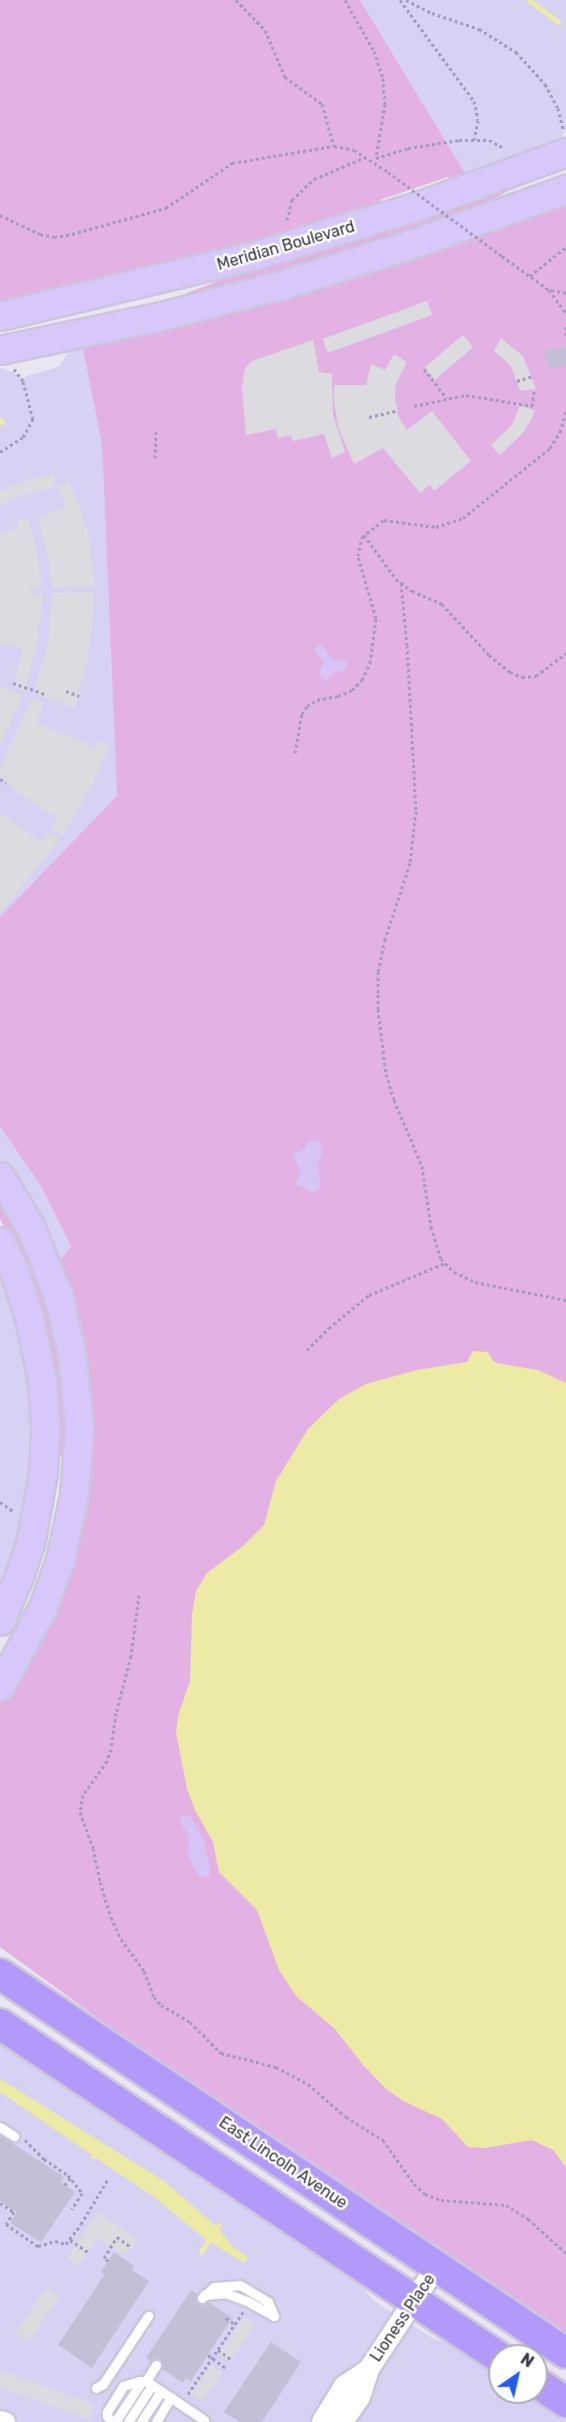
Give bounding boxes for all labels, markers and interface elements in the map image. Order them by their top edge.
street label: Meridian Boulevard [215,217,357,275]
street label: East Lincoln Avenue [215,2113,351,2213]
street label: Lioness Place [367,2270,439,2366]
north arrow [488,2344,548,2404]
text: N [517,2349,537,2371]

